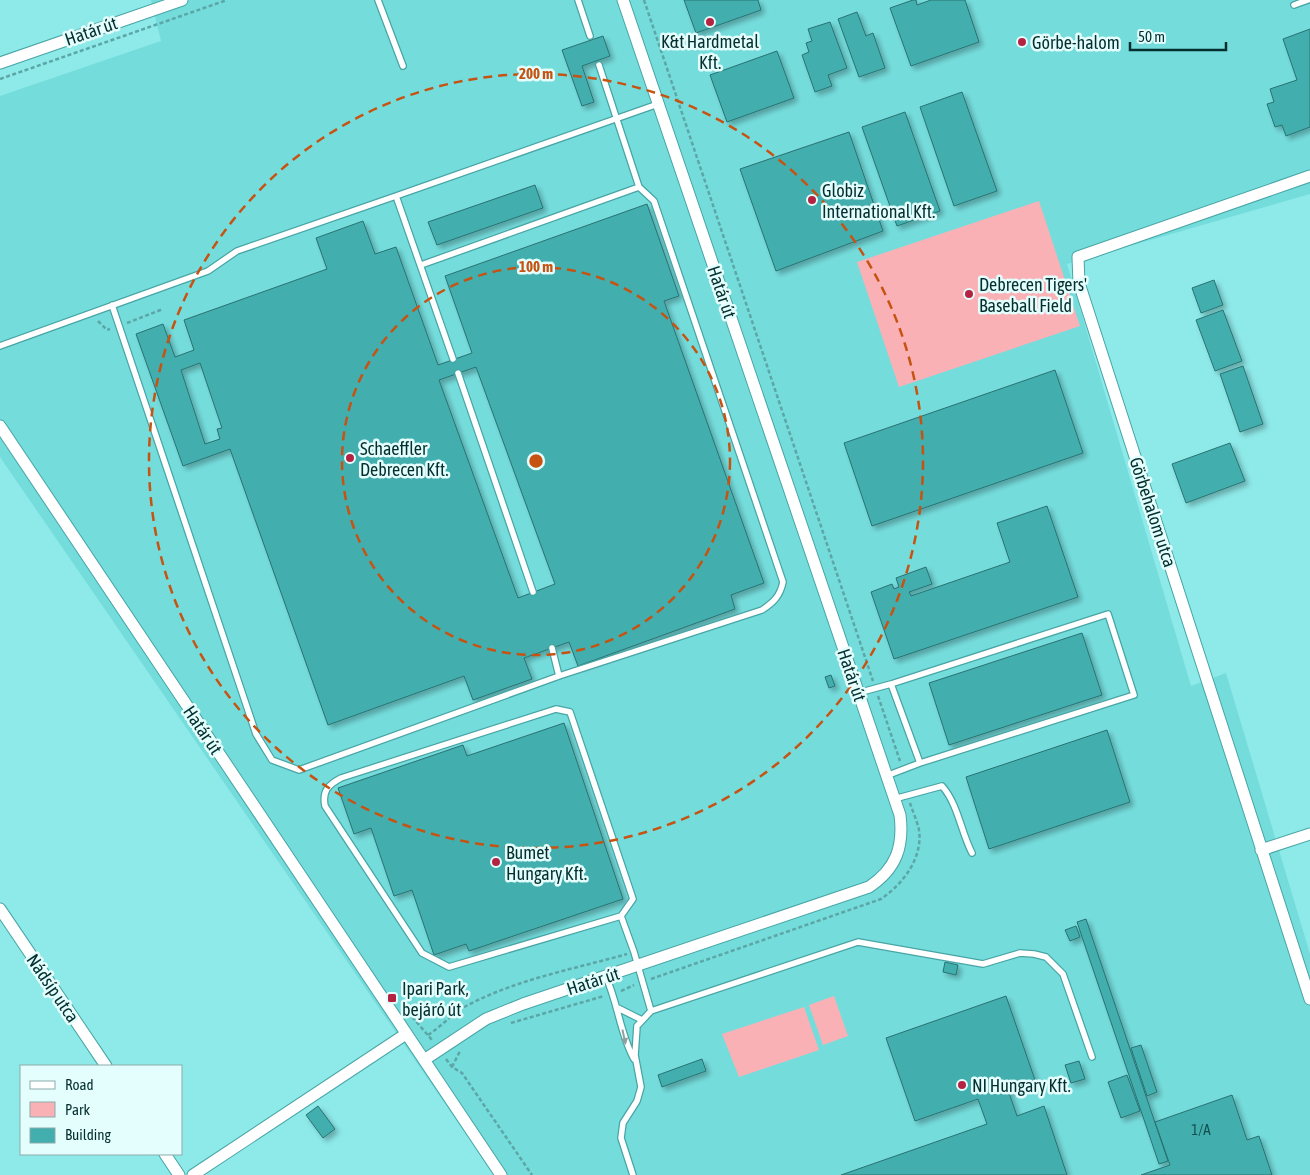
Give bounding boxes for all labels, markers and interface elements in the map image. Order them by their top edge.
street label: Határ út [62,12,120,50]
marker: K&t Hardmetal Kft. [704,16,716,28]
scale bar [1130,20,1226,52]
text: 50 m [1138,28,1165,45]
place label: K&t Hardmetal Kft. [661,31,759,73]
place label: Görbe-halom [1032,32,1120,53]
marker: Görbe-halom [1016,36,1028,48]
text: 200 m [519,65,553,82]
place label: Globiz International Kft. [822,180,935,222]
marker: Globiz International Kft. [806,194,818,206]
text: 100 m [519,258,553,275]
street label: Határ út [703,263,741,321]
place label: Debrecen Tigers' Baseball Field [979,274,1087,316]
marker: Debrecen Tigers' Baseball Field [963,288,975,300]
place label: Schaeffler Debrecen Kft. [360,438,448,480]
marker: Schaeffler Debrecen Kft. [344,452,356,464]
centre of rings [527,452,545,470]
street label: Görbehalom utca [1125,454,1181,570]
street label: Határ út [833,646,871,704]
street label: Határ út [179,702,227,758]
place label: Bumet Hungary Kft. [506,842,587,884]
marker: Bumet Hungary Kft. [490,856,502,868]
street label: Nádsíp utca [23,950,83,1026]
street label: Határ út [564,963,622,999]
place label: Ipari Park, bejáró út [402,978,469,1020]
marker: Ipari Park, bejáró út [386,992,398,1004]
one-way arrow [621,1030,629,1046]
legend [20,1065,182,1155]
place label: NI Hungary Kft. [972,1075,1071,1096]
text: Road [65,1076,94,1093]
marker: NI Hungary Kft. [956,1079,968,1091]
text: Park [65,1101,90,1118]
house number: 1/A [1191,1121,1211,1138]
text: Building [65,1126,111,1143]

